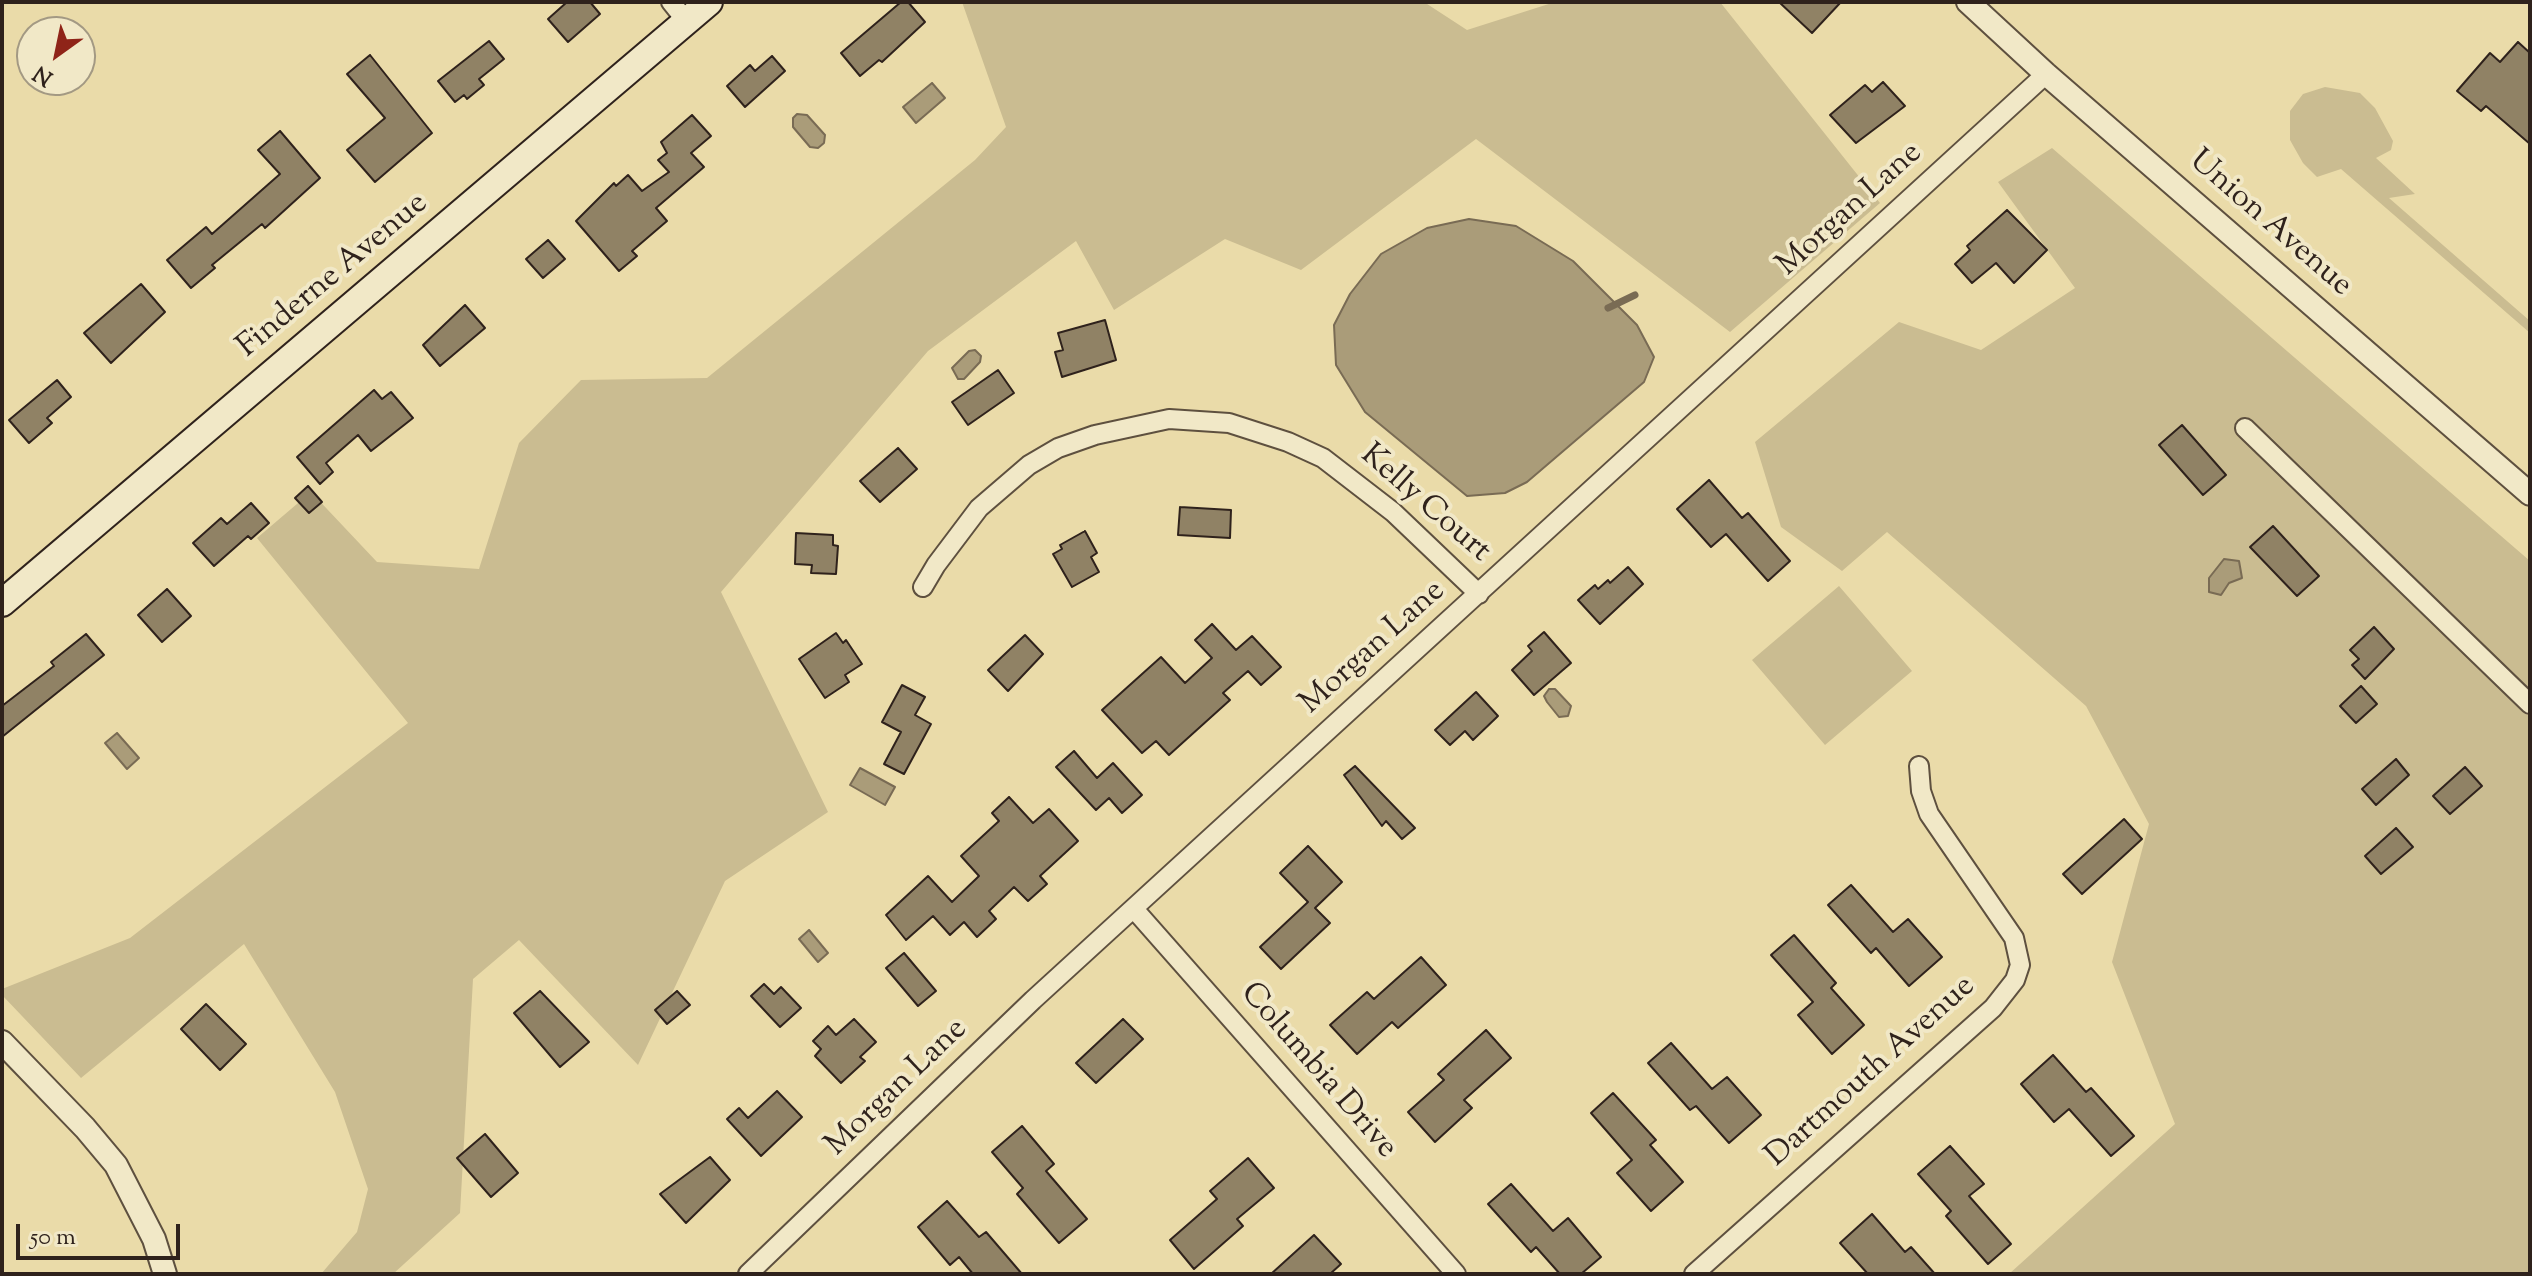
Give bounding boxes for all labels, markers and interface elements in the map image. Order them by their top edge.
north arrow [16,16,96,96]
text: N [28,56,60,93]
street label: Morgan Lane [1770,136,1932,286]
street label: Union Avenue [2179,144,2359,306]
street label: Finderne Avenue [231,186,437,368]
street label: Kelly Court [1351,438,1497,572]
street label: Morgan Lane [1293,574,1455,724]
street label: Dartmouth Avenue [1760,969,1984,1177]
street label: Columbia Drive [1230,976,1404,1168]
street label: Morgan Lane [819,1012,977,1166]
scale bar [20,1208,184,1258]
text: 50 m [30,1221,76,1255]

